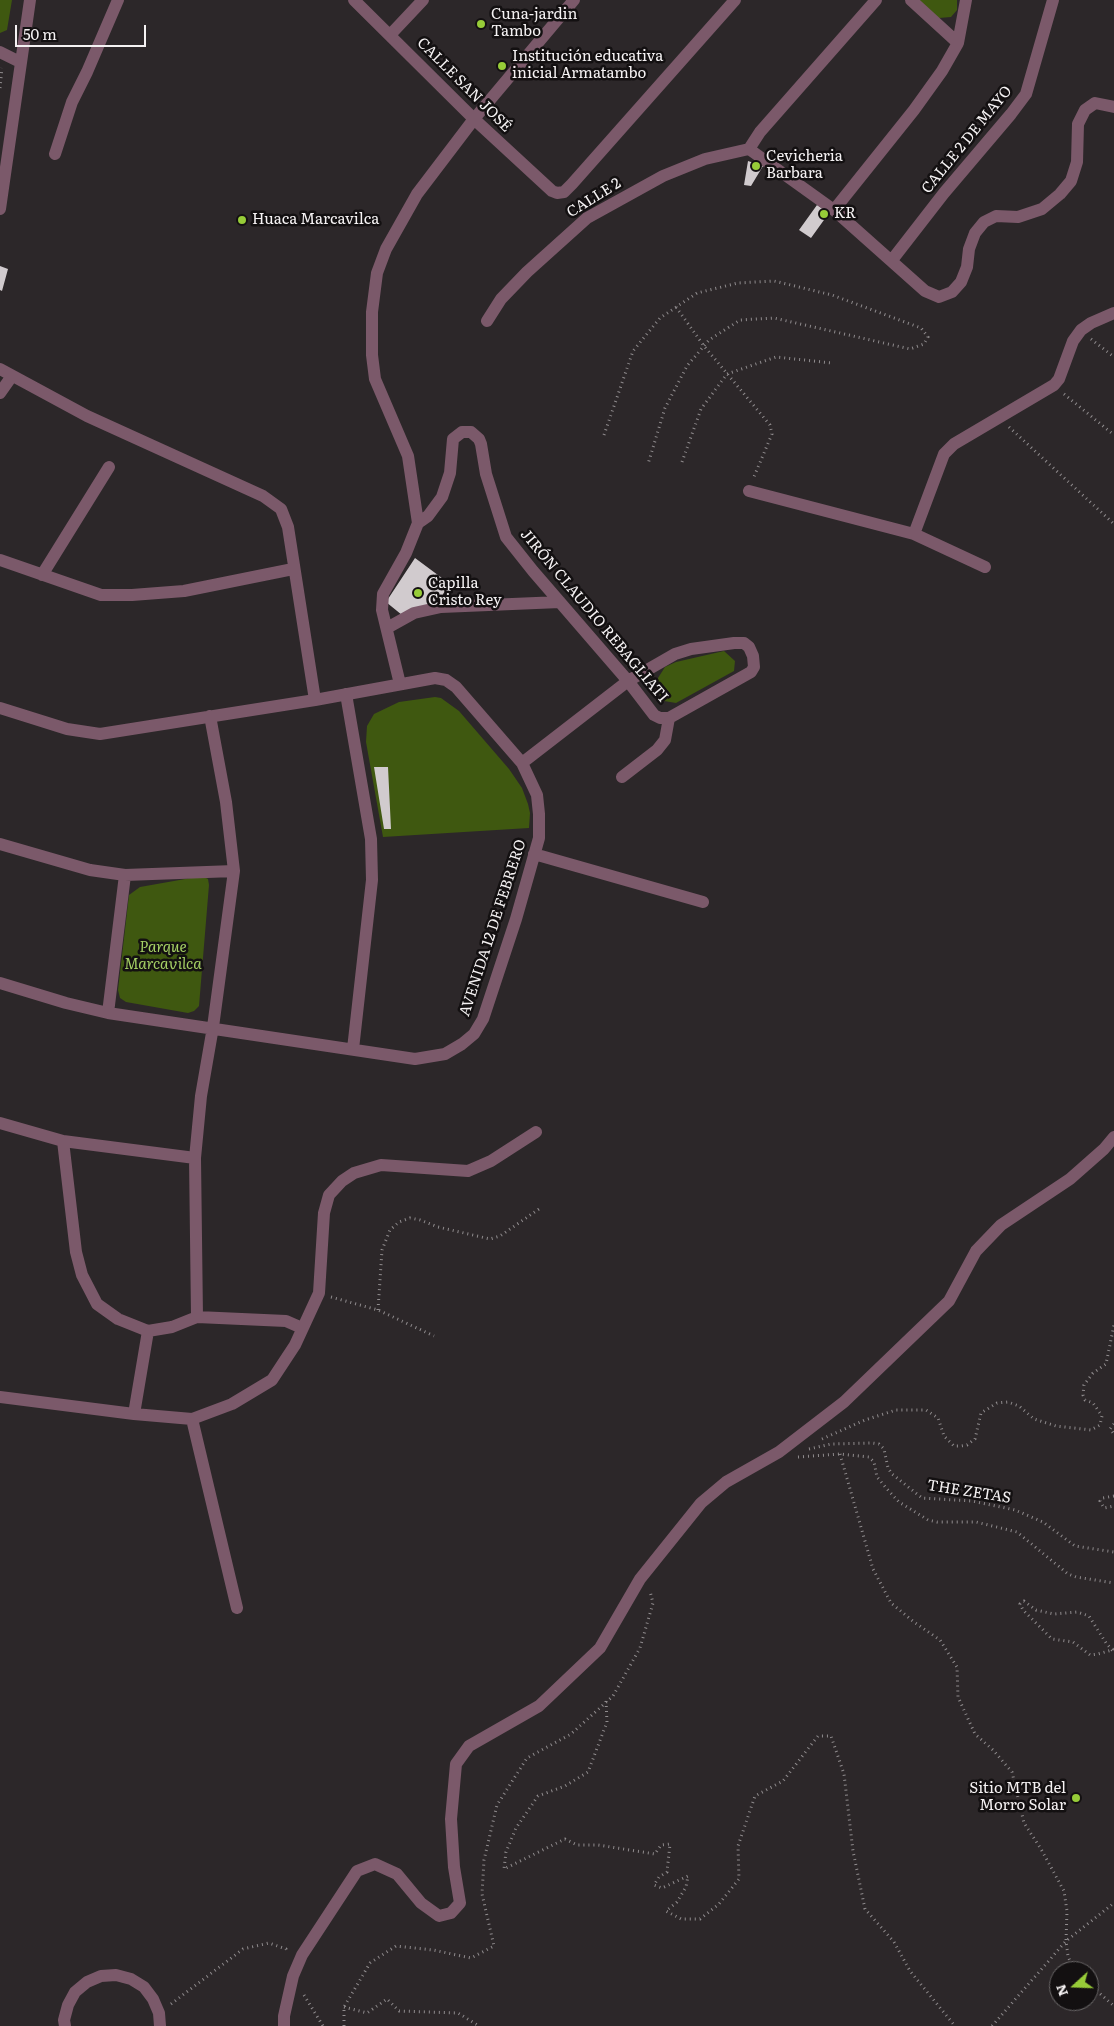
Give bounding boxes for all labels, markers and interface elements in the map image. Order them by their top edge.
place label: Cuna-jardin Tambo [491,6,577,41]
scale bar [18,15,149,47]
marker: Cuna-jardin Tambo [475,18,487,30]
text: 50 m [23,22,57,45]
street label: CALLE SAN JOSÉ [413,34,515,136]
place label: Institución educativa inicial Armatambo [512,48,663,83]
marker: Institución educativa inicial Armatambo [496,60,508,72]
street label: CALLE 2 DE MAYO [918,83,1016,197]
place label: Cevicheria Barbara [766,148,843,183]
marker: Cevicheria Barbara [750,160,762,172]
street label: CALLE 2 [564,174,624,222]
place label: KR [834,205,856,223]
marker: KR [818,208,830,220]
place label: Huaca Marcavilca [252,211,379,229]
marker: Huaca Marcavilca [236,214,248,226]
street label: JIRÓN CLAUDIO REBAGLIATI [516,526,672,706]
place label: Capilla Cristo Rey [428,575,502,610]
marker: Capilla Cristo Rey [412,587,424,599]
street label: AVENIDA 12 DE FEBRERO [456,837,530,1019]
park label: Parque Marcavilca [124,939,202,974]
street label: THE ZETAS [926,1476,1012,1508]
place label: Sitio MTB del Morro Solar [969,1780,1066,1815]
marker: Sitio MTB del Morro Solar [1070,1792,1082,1804]
north arrow [1049,1961,1099,2011]
text: N [1049,1982,1072,2000]

